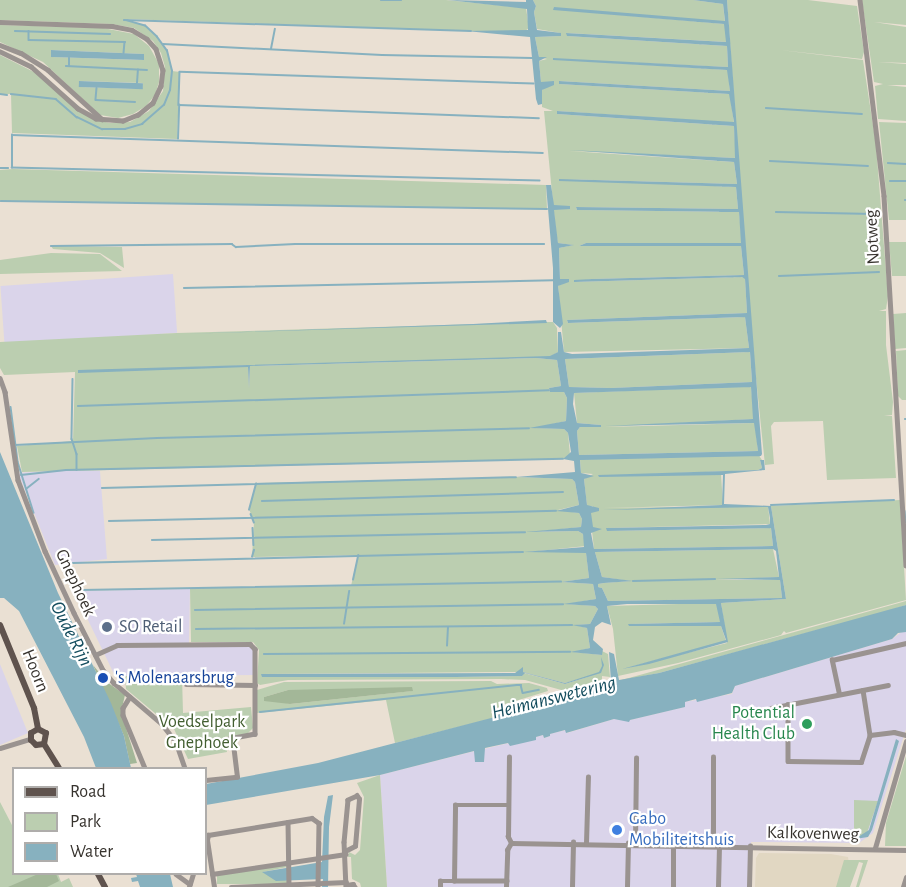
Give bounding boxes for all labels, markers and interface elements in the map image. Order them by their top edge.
street label: Notweg [861,209,885,265]
street label: Gnephoek [50,546,100,620]
water label: Oude Rijn [44,597,98,671]
place label: SO Retail [119,616,182,638]
marker: SO Retail [100,620,114,634]
street label: Hoorn [17,646,53,696]
place label: 's Molenaarsbrug [115,667,234,689]
marker: 's Molenaarsbrug [96,671,110,685]
water label: Heimanswetering [489,671,619,725]
place label: Potential Health Club [712,703,795,746]
park label: Voedselpark Gnephoek [159,712,245,754]
marker: Potential Health Club [800,717,814,731]
legend [12,767,207,875]
text: Road [70,783,106,801]
place label: Gabo Mobiliteitshuis [629,809,734,852]
text: Park [70,813,101,831]
street label: Kalkovenweg [767,822,859,846]
marker: Gabo Mobiliteitshuis [610,823,624,837]
text: Water [70,843,113,861]

